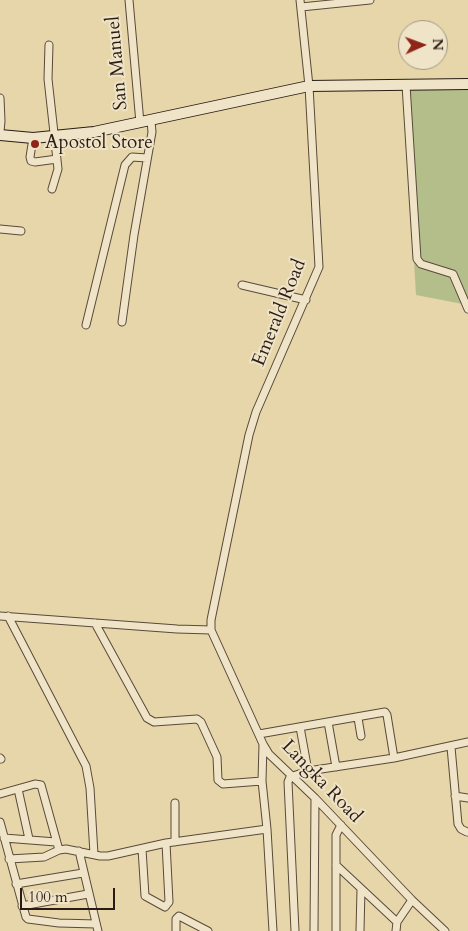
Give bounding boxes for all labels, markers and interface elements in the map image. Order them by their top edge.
street label: San Manuel [103,15,133,111]
north arrow [398,20,448,70]
text: N [428,38,447,51]
place label: Apostol Store [45,133,153,155]
marker: Apostol Store [29,138,41,150]
street label: Emerald Road [248,256,312,370]
street label: Langka Road [276,736,366,828]
scale bar [22,878,118,910]
text: 100 m [28,887,68,907]

